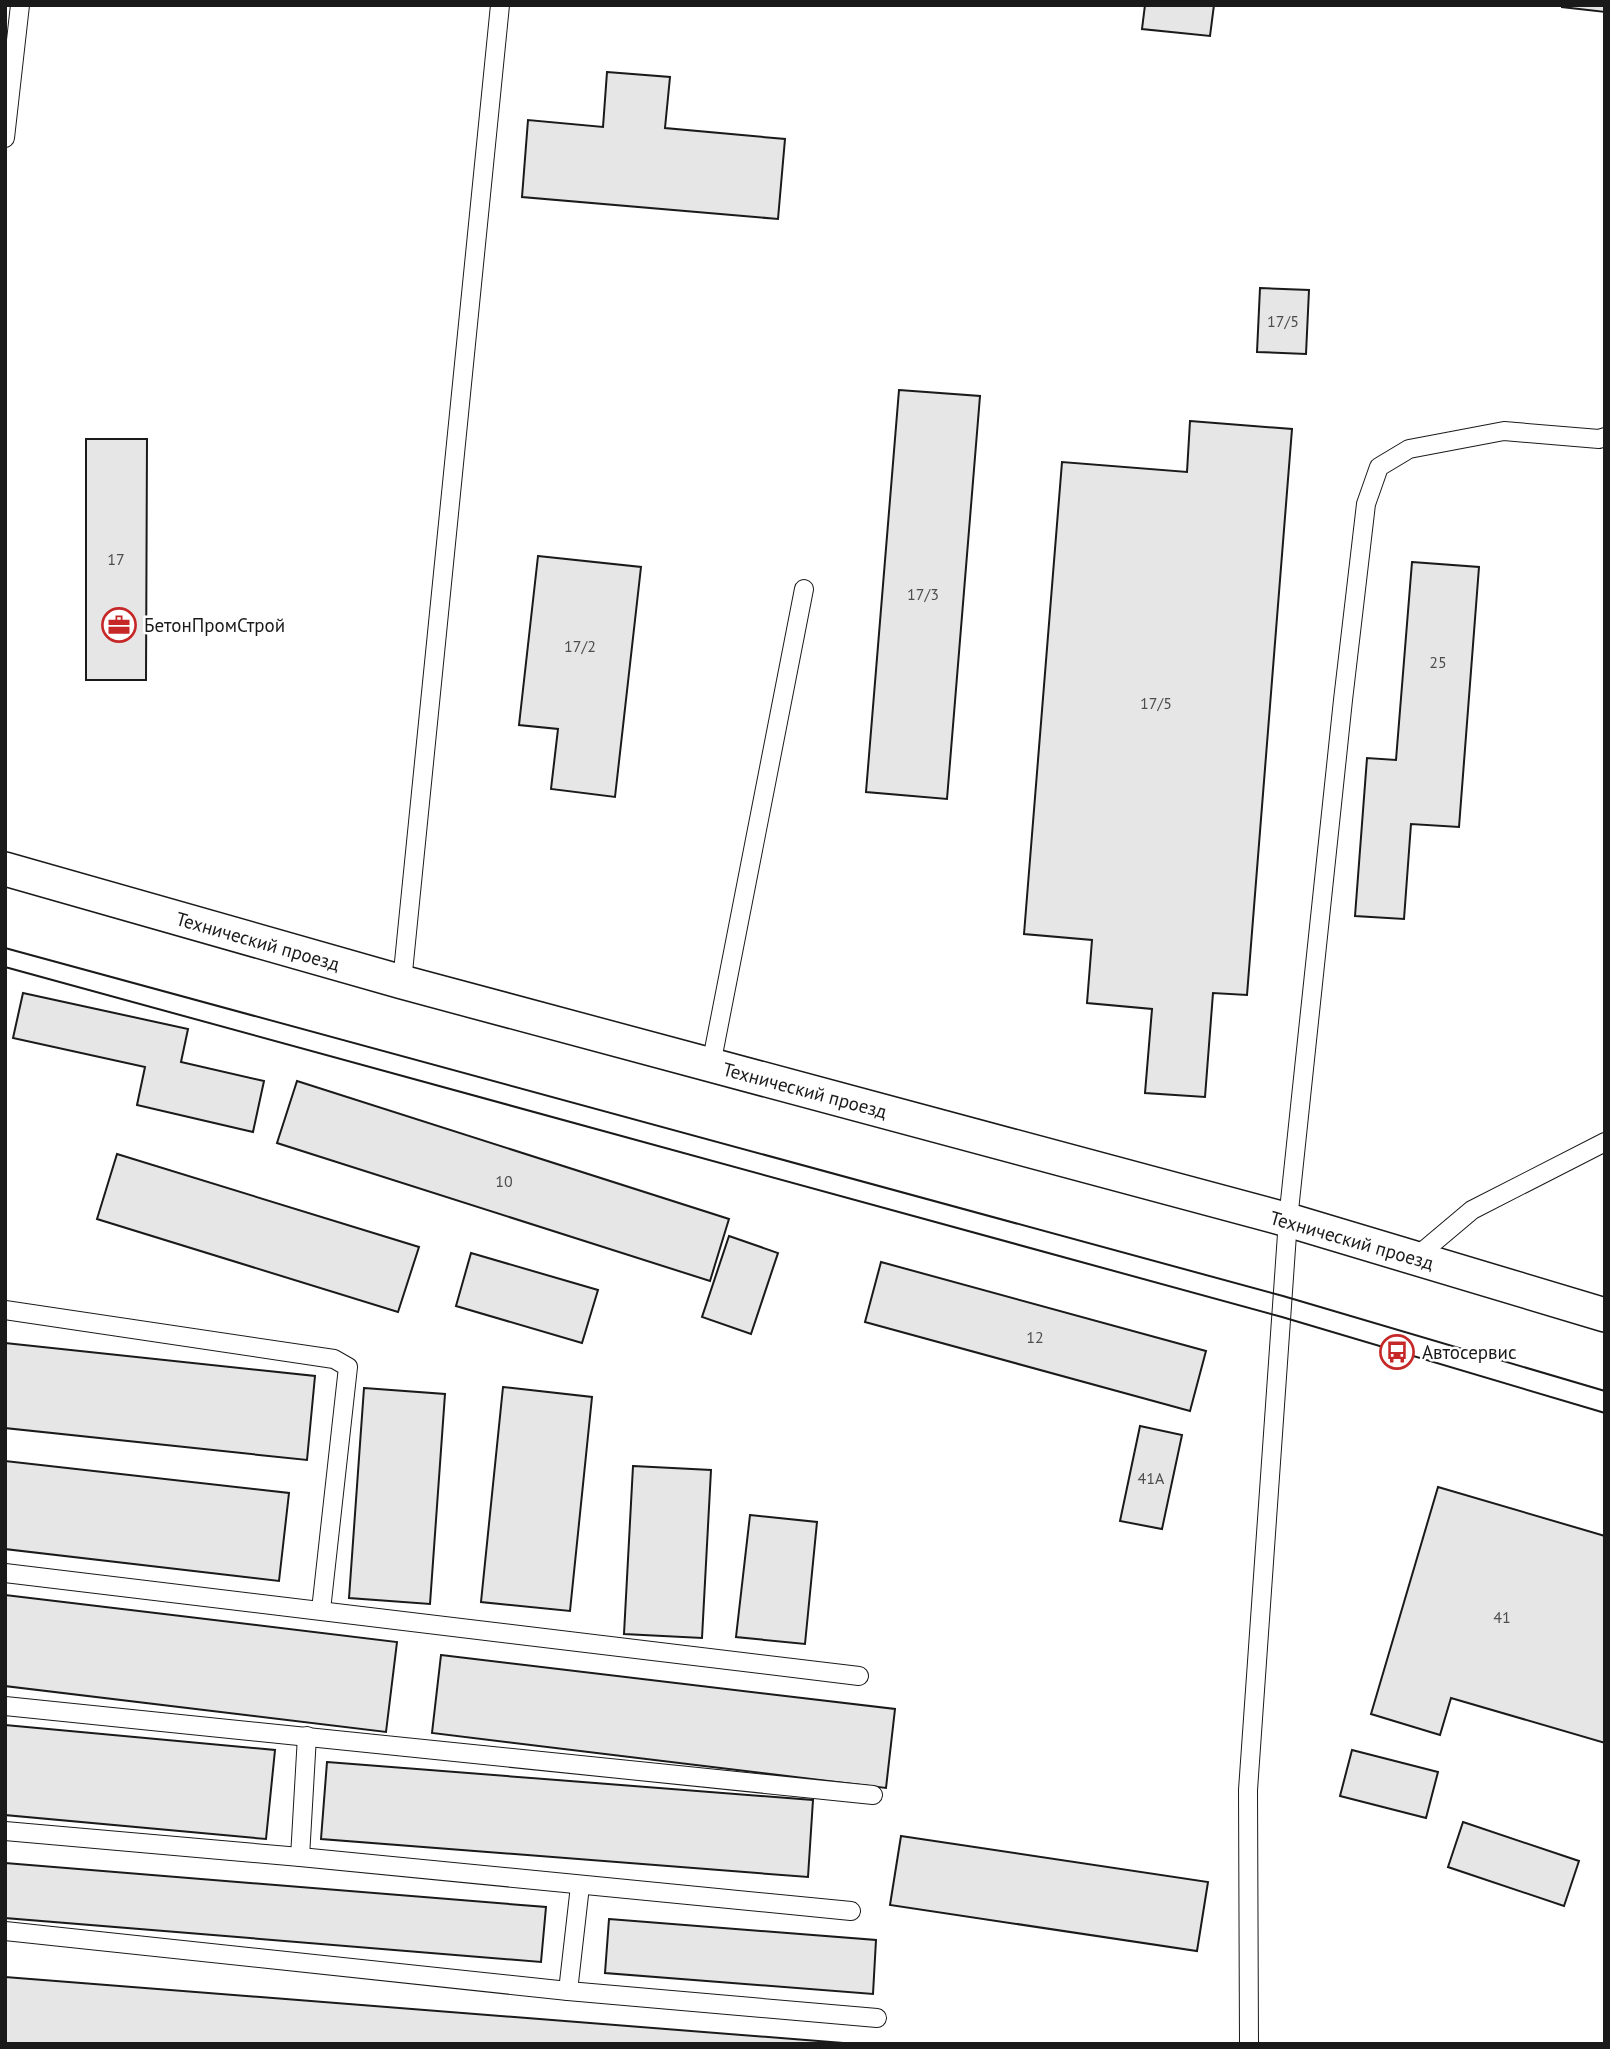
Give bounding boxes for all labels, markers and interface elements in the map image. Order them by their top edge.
house number: 17/5 [1267,311,1299,331]
house number: 17 [107,549,125,569]
house number: 17/3 [907,584,939,604]
office icon: БетонПромСтрой [100,606,138,644]
place label: БетонПромСтрой [144,613,285,637]
house number: 17/2 [564,636,596,656]
house number: 25 [1429,652,1447,672]
house number: 17/5 [1140,693,1172,713]
street label: Технический проезд [173,906,343,976]
street label: Технический проезд [720,1057,890,1123]
house number: 10 [495,1171,513,1191]
street label: Технический проезд [1267,1205,1437,1275]
house number: 12 [1026,1327,1044,1347]
bus stop icon: Автосервис [1378,1333,1416,1371]
place label: Автосервис [1422,1340,1517,1364]
house number: 41А [1138,1468,1165,1488]
house number: 41 [1493,1607,1511,1627]

